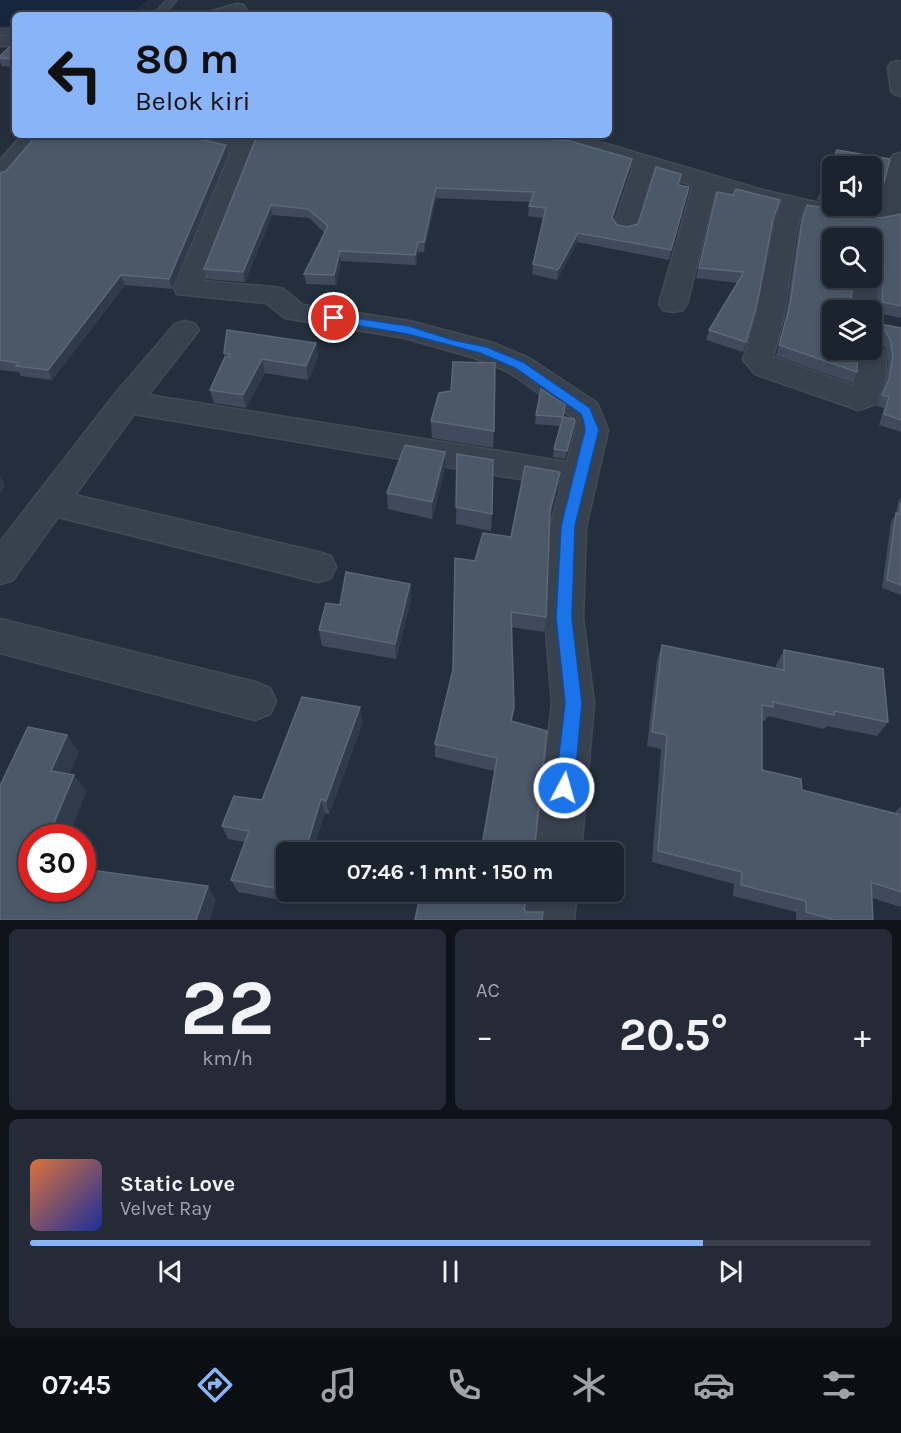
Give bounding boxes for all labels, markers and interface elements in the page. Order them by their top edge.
text: 80 m [135,34,239,84]
icon: left [36,36,114,114]
text: Belok kiri [135,85,251,117]
map controls [822,156,882,360]
button: sound [822,156,882,216]
button: search [822,228,882,288]
pin [308,292,359,343]
button: layers [822,300,882,360]
icon: arrive [317,301,350,334]
position arrow [532,756,596,820]
speed limit sign: 30 [18,824,96,902]
text: 07:46 · 1 mnt · 150 m [347,859,553,885]
text: 22 [180,962,275,1054]
text: AC [476,979,500,1002]
text: 20.5° [619,1009,728,1061]
text: − [476,1017,493,1055]
text: + [854,1017,871,1055]
text: km/h [202,1047,253,1070]
text: Static Love [120,1171,235,1197]
text: Velvet Ray [120,1197,212,1220]
icon: previous [154,1255,187,1288]
icon: pause [434,1255,467,1288]
icon: next [714,1255,747,1288]
icon: directions [194,1364,236,1406]
icon: music [318,1364,360,1406]
icon: phone [443,1364,485,1406]
icon: climate [568,1364,610,1406]
icon: car [693,1364,735,1406]
icon: filters [818,1364,860,1406]
text: 07:45 [41,1369,111,1401]

